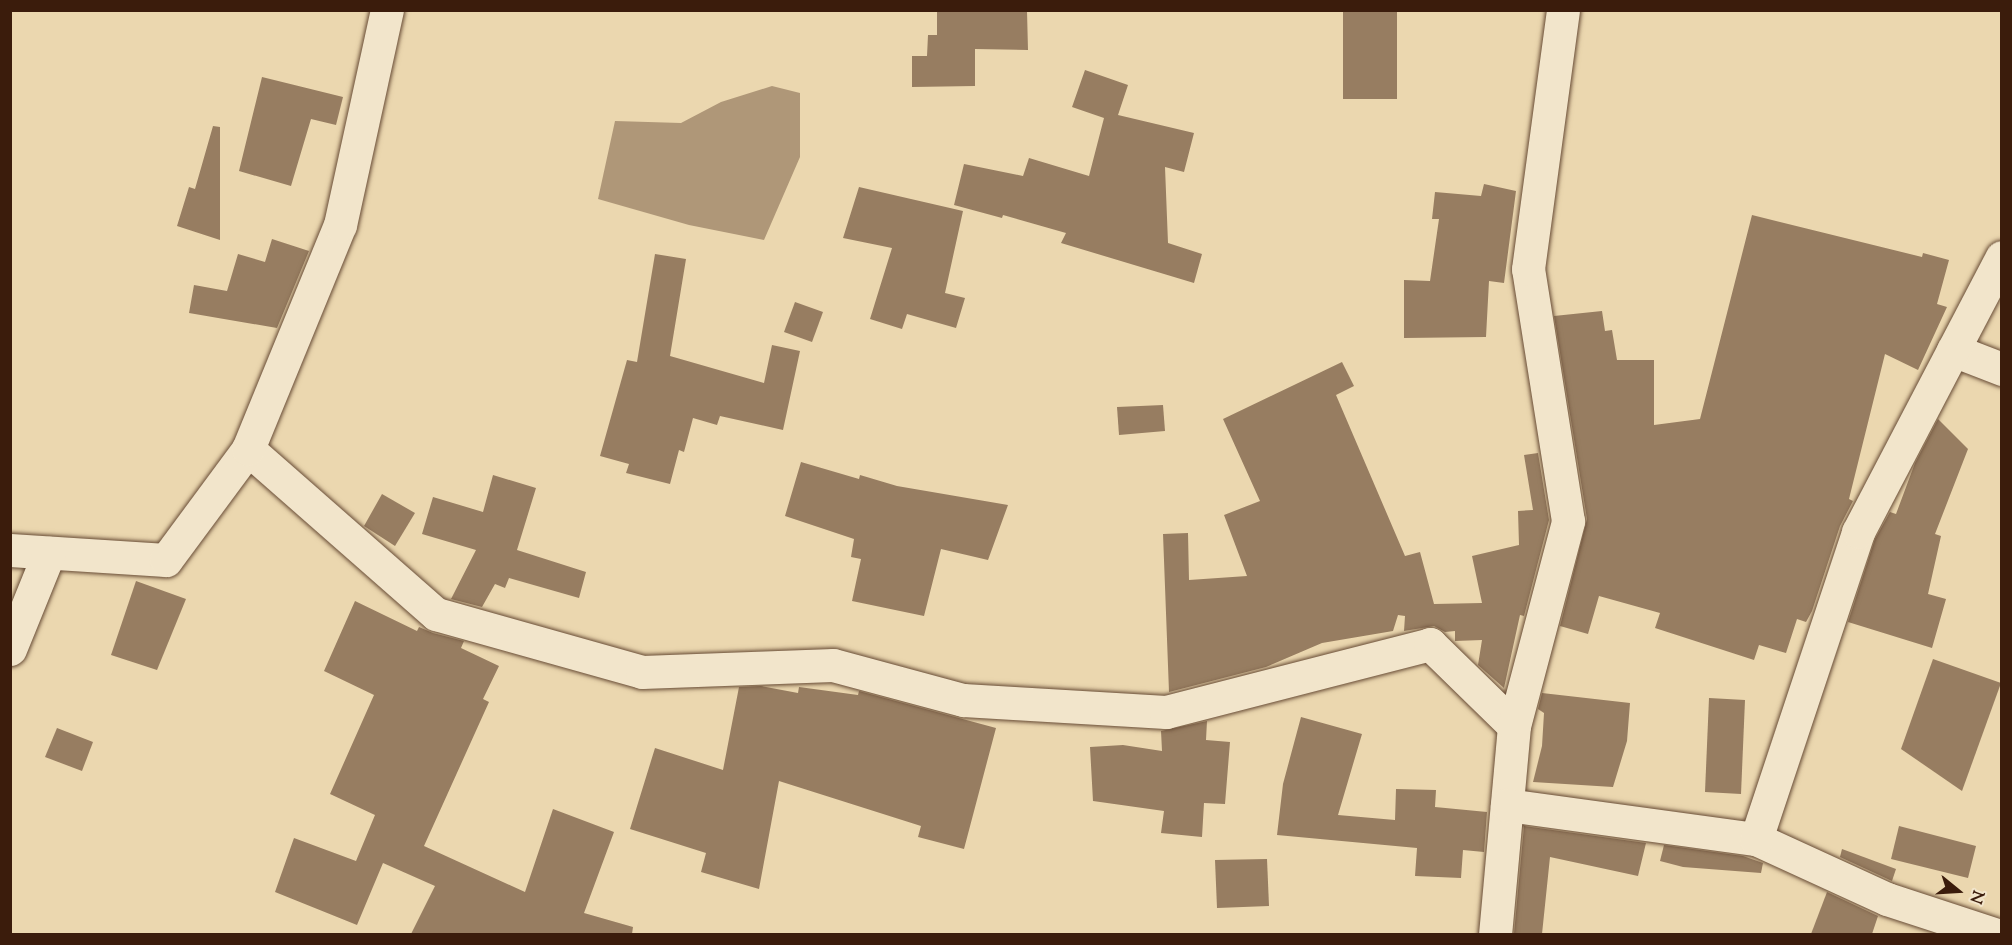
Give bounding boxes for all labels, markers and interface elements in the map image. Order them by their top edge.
north arrow [1928,861,1988,921]
text: N [1963,887,1989,906]

